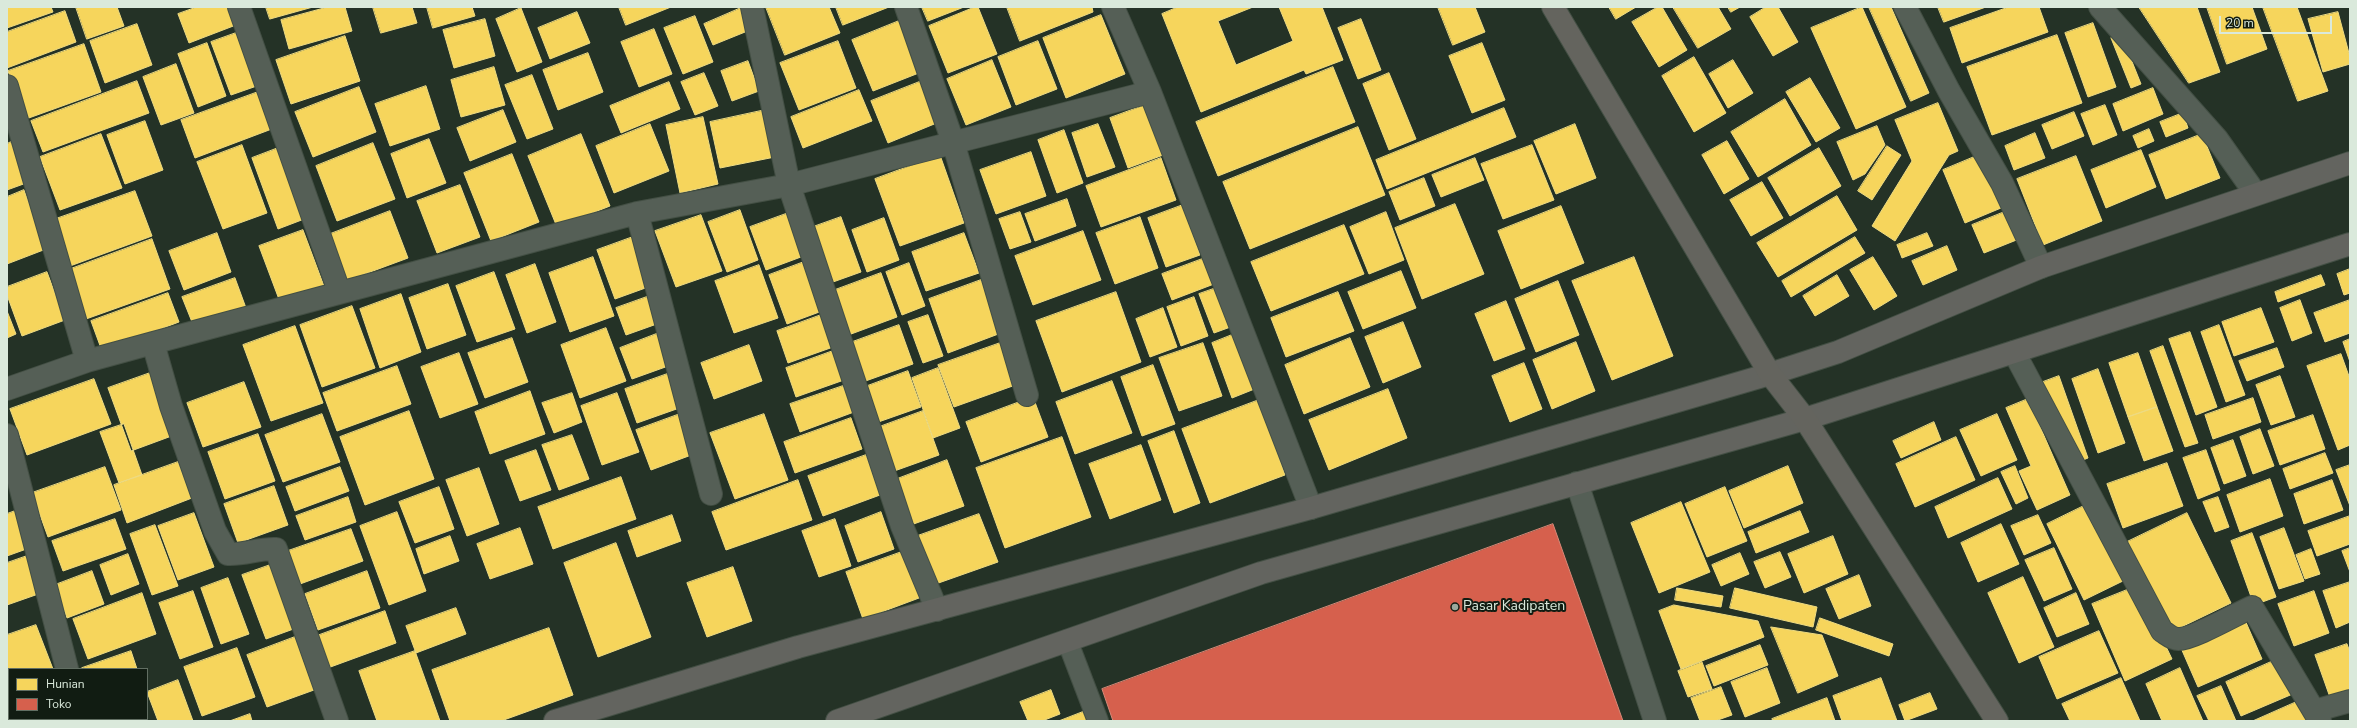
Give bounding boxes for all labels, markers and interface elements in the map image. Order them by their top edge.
scale bar [2221,8,2334,34]
text: 20 m [2226,15,2254,31]
place label: Pasar Kadipaten [1463,599,1565,615]
marker: Pasar Kadipaten [1450,602,1460,612]
legend [8,668,148,720]
text: Hunian [46,676,85,692]
text: Toko [46,696,72,712]

